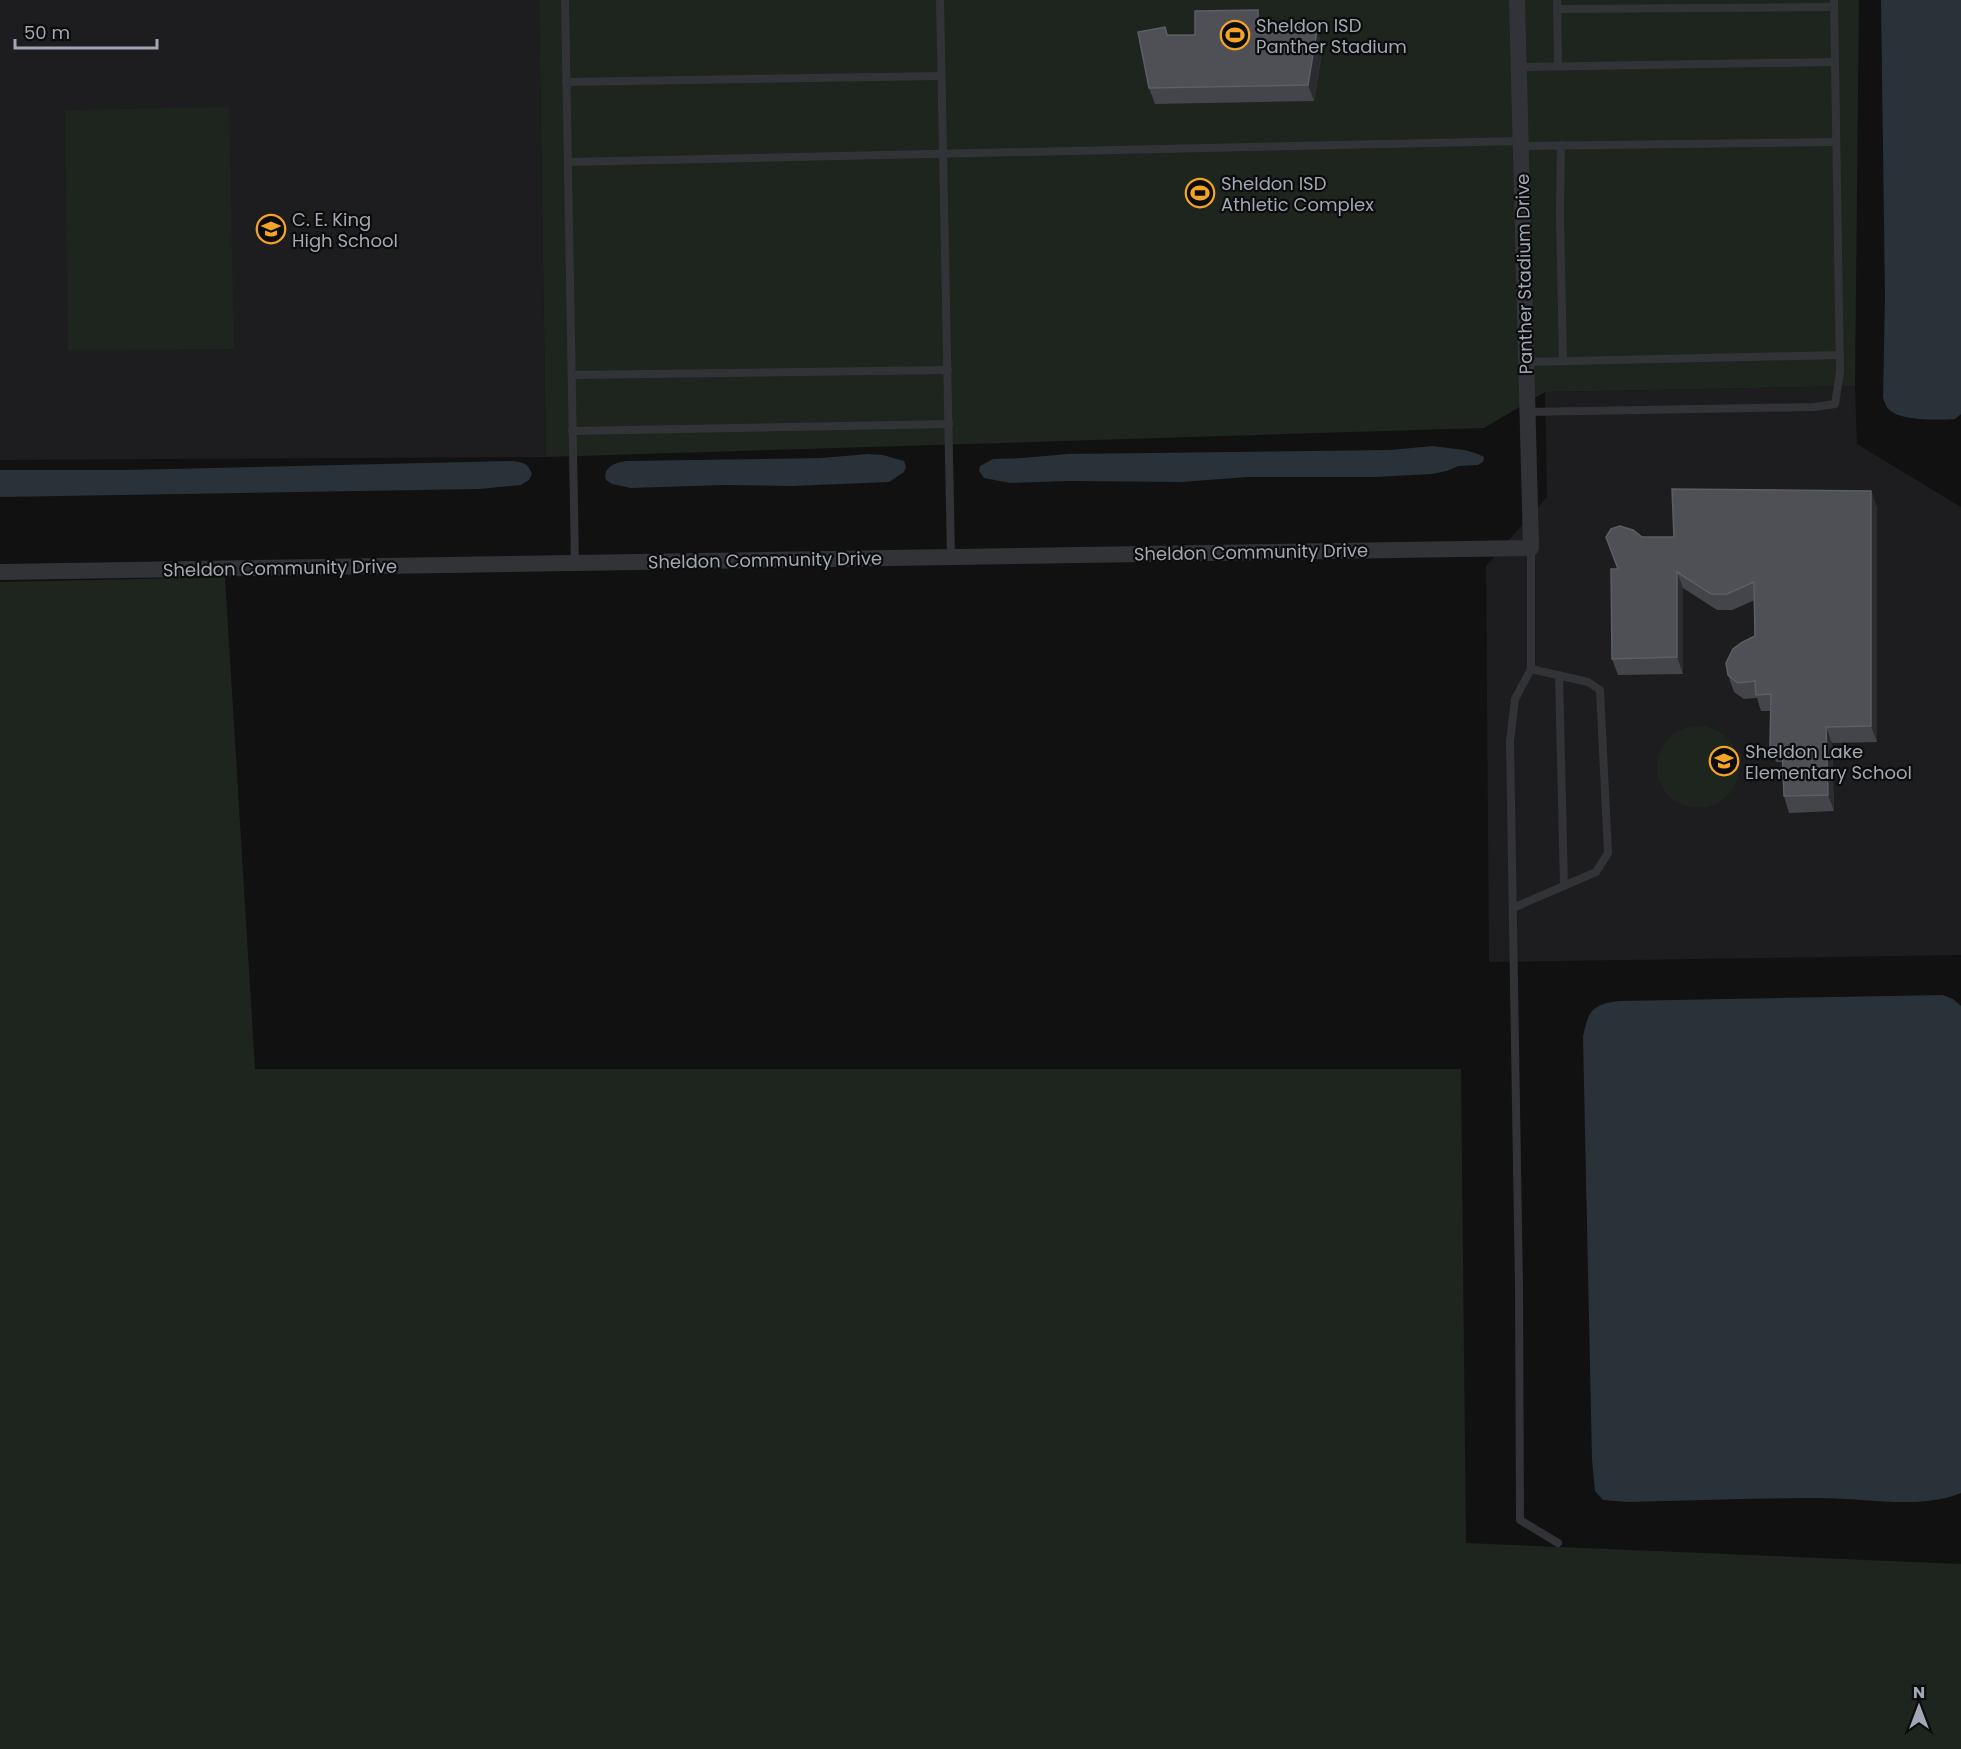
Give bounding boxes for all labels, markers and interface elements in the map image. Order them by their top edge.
scale bar [15,12,158,50]
place label: Sheldon ISD Panther Stadium [1256,13,1407,59]
sports icon: Sheldon ISD Panther Stadium [1219,19,1251,51]
text: 50 m [24,20,70,45]
place label: Sheldon ISD Athletic Complex [1221,171,1374,217]
street label: Panther Stadium Drive [1510,173,1538,375]
sports icon: Sheldon ISD Athletic Complex [1184,177,1216,209]
place label: C. E. King High School [292,207,398,253]
school or university icon: C. E. King High School [255,213,287,245]
street label: Sheldon Community Drive [1134,537,1368,567]
street label: Sheldon Community Drive [648,545,882,575]
street label: Sheldon Community Drive [163,553,397,583]
place label: Sheldon Lake Elementary School [1745,739,1912,785]
school or university icon: Sheldon Lake Elementary School [1708,745,1740,777]
north arrow [1889,1677,1949,1737]
text: N [1913,1681,1925,1704]

